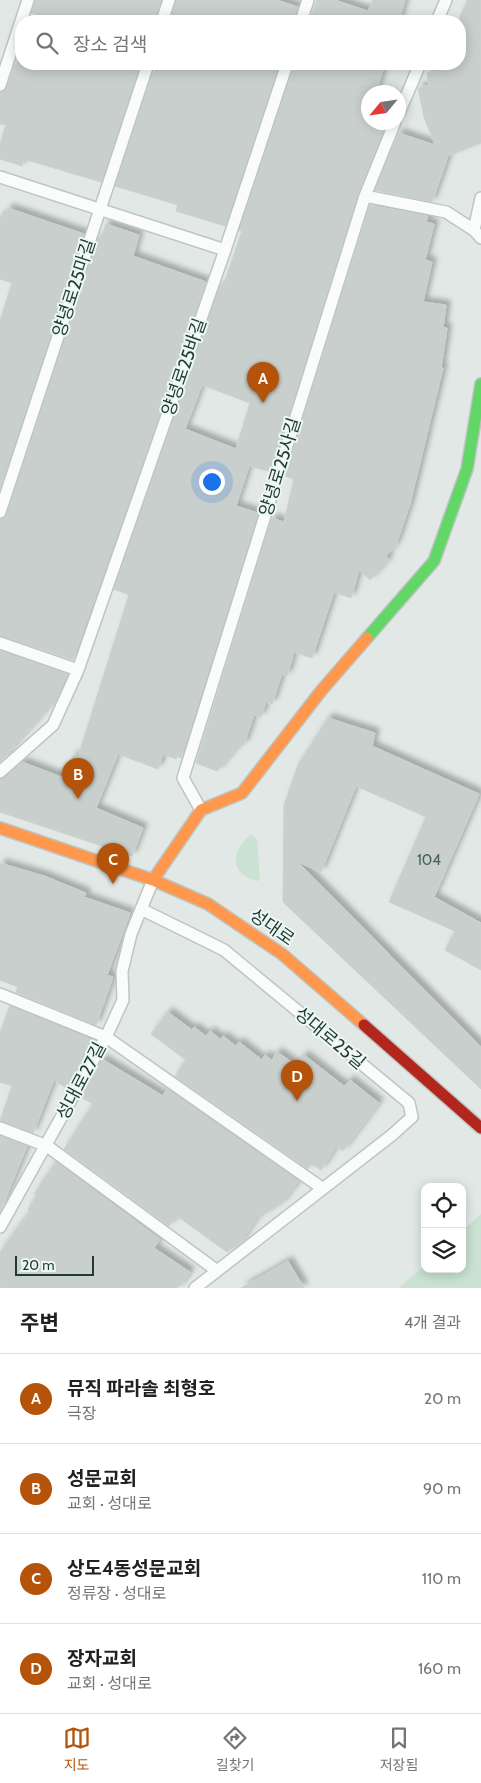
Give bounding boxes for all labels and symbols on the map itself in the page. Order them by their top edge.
north arrow [361,85,406,130]
street label: 양녕로25마길 [48,236,100,340]
street label: 양녕로25바길 [157,315,211,419]
pin: A [247,362,279,403]
street label: 양녕로25사길 [255,415,305,519]
your location [199,469,225,495]
pin: B [62,758,94,799]
pin: C [97,843,129,884]
house number: 104 [417,851,441,869]
street label: 성대로 [245,904,299,950]
street label: 성대로25길 [290,1002,370,1074]
street label: 성대로27길 [51,1038,111,1124]
pin: D [281,1060,313,1101]
scale bar [15,1253,94,1276]

